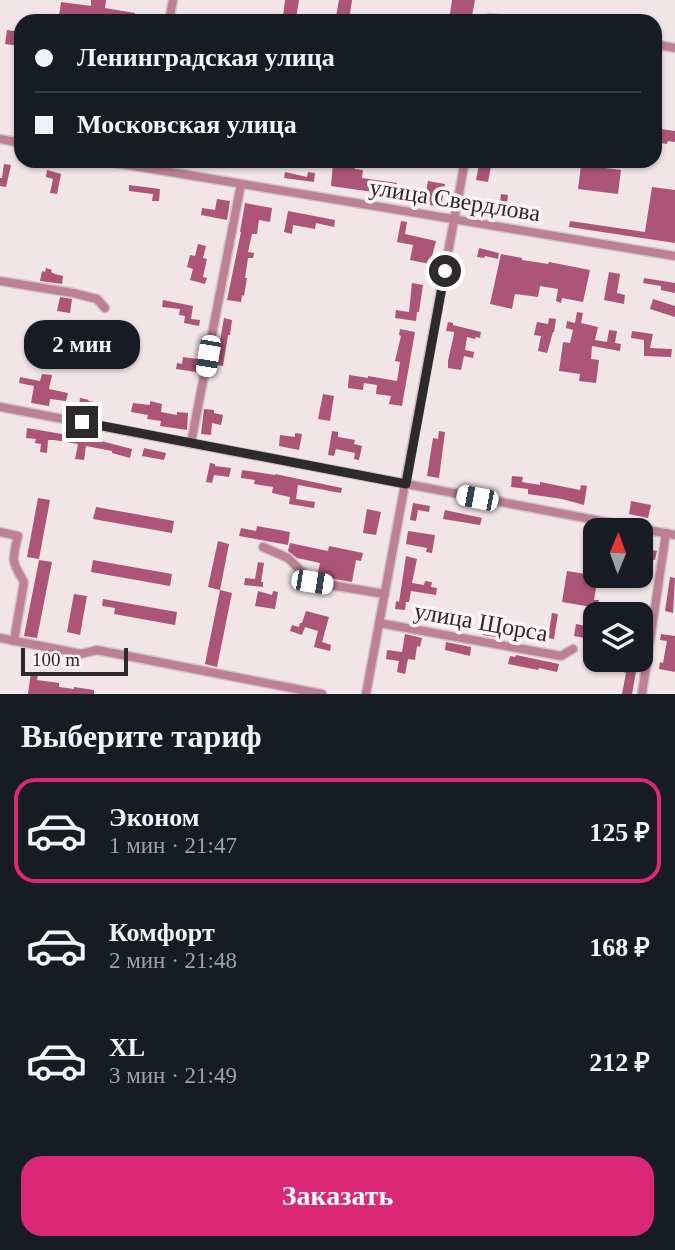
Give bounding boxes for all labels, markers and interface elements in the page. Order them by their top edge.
text: Ленинградская улица [77,43,335,72]
text: Московская улица [77,110,297,139]
street label: улица Свердлова [368,174,543,226]
route start [429,255,461,287]
callout: 2 мин [24,320,140,370]
text: 2 мин [52,332,112,357]
car [195,333,222,379]
route end [66,406,98,438]
car [455,484,500,512]
north arrow [583,518,653,588]
map controls [583,518,653,672]
car [290,568,335,596]
street label: улица Щорса [412,597,550,647]
button: layers [583,602,653,672]
scale bar [21,645,128,676]
text: 100 m [32,649,80,670]
text: Выберите тариф [21,718,262,754]
icon: car [25,799,88,862]
text: Эконом [109,803,199,832]
text: 125 ₽ [589,818,650,847]
text: 1 мин · 21:47 [109,833,237,858]
icon: car [25,914,88,977]
text: Комфорт [109,918,215,947]
text: 168 ₽ [589,933,650,962]
text: 2 мин · 21:48 [109,948,237,973]
icon: car [25,1029,88,1092]
text: XL [109,1033,145,1062]
text: 212 ₽ [589,1048,650,1077]
text: 3 мин · 21:49 [109,1063,237,1088]
button: Заказать [21,1156,654,1236]

